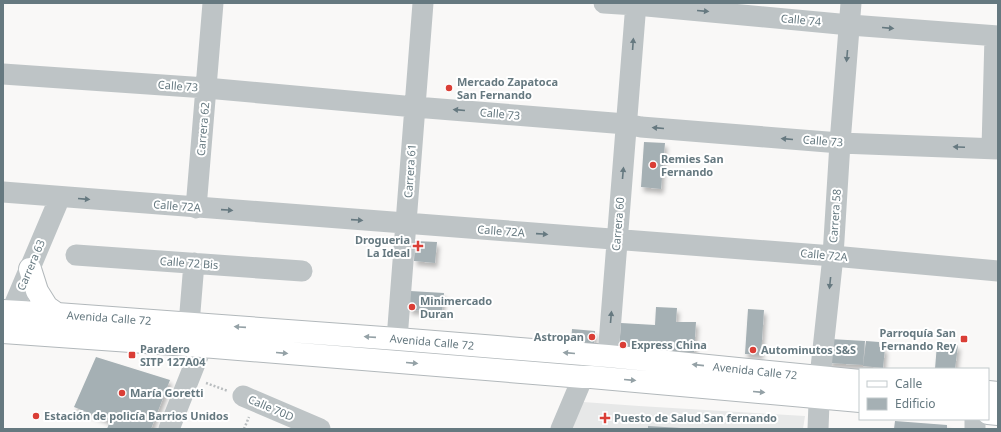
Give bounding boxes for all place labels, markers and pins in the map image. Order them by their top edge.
place label: Mercado Zapatoca San Fernando [457,74,558,102]
marker: Mercado Zapatoca San Fernando [444,83,454,93]
place label: Remies San Fernando [661,151,724,179]
marker: Remies San Fernando [648,160,658,170]
place label: Drogueria La Ideal [355,232,410,260]
marker: Drogueria La Ideal [413,241,423,251]
place label: Minimercado Duran [420,293,492,321]
marker: Minimercado Duran [407,302,417,312]
place label: Parroquía San Fernando Rey [879,325,957,353]
place label: Astropan [534,329,584,344]
marker: Astropan [587,332,597,342]
marker: Parroquía San Fernando Rey [959,334,969,344]
place label: Express China [631,337,707,352]
marker: Express China [618,340,628,350]
place label: Paradero SITP 127A04 [140,341,206,369]
place label: Autominutos S&S [761,342,856,357]
marker: Autominutos S&S [748,345,758,355]
marker: Paradero SITP 127A04 [127,350,137,360]
place label: María Goretti [130,385,204,400]
marker: María Goretti [117,388,127,398]
place label: Estación de policía Barrios Unidos [44,408,229,423]
place label: Puesto de Salud San fernando [614,410,777,425]
marker: Estación de policía Barrios Unidos [31,411,41,421]
marker: Puesto de Salud San fernando [599,412,611,424]

